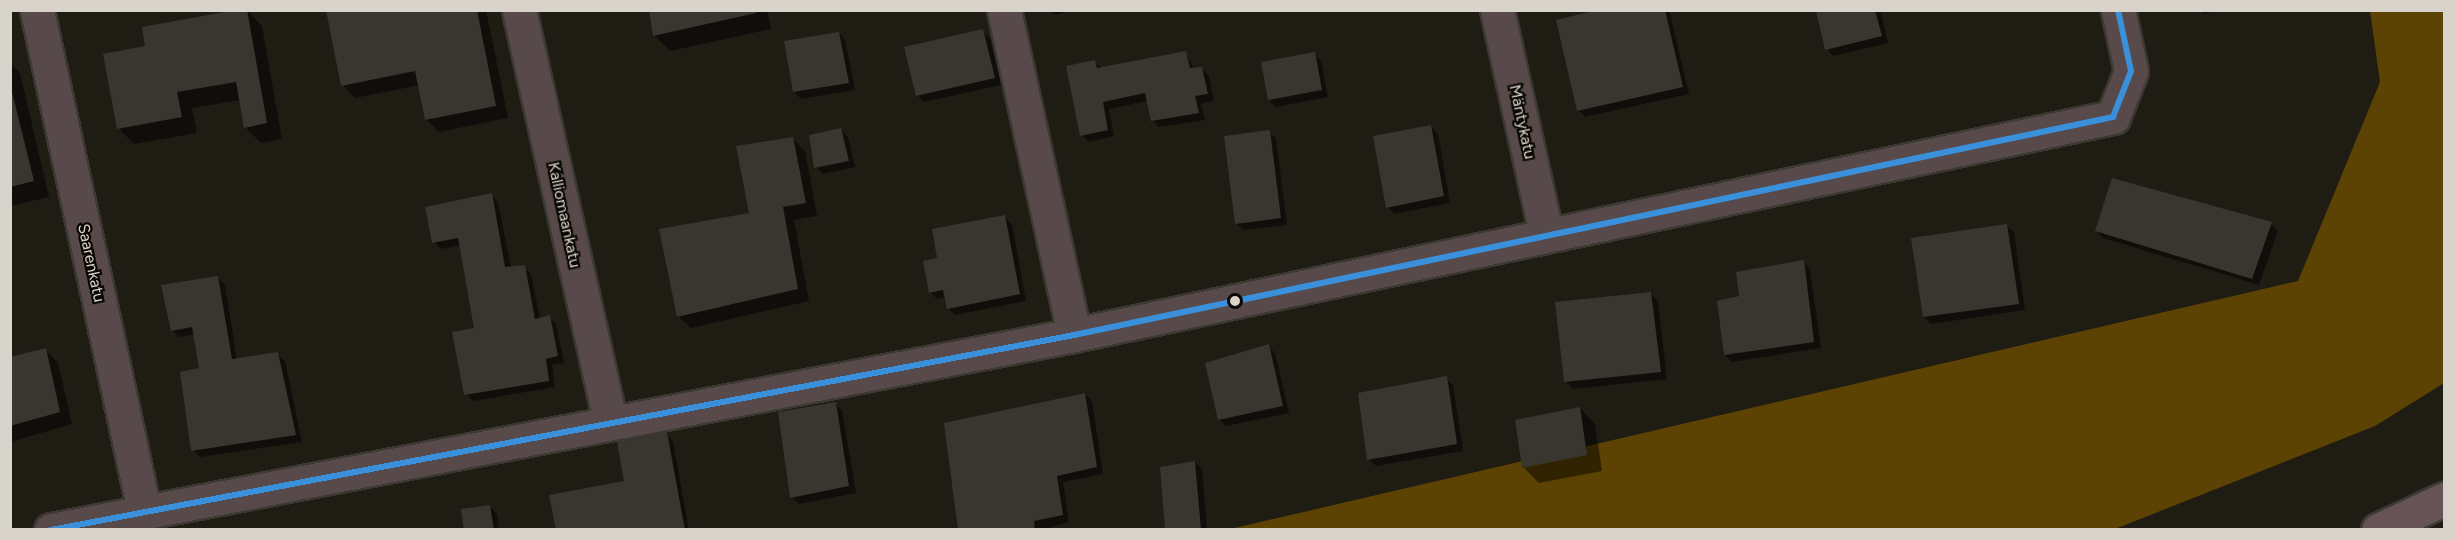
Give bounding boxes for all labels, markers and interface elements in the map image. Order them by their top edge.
street label: Mäntykatu [1505,83,1539,161]
street label: Kalliomaankatu [543,160,585,270]
street label: Saarenkatu [73,222,109,304]
unlabelled marker [1229,295,1241,307]

